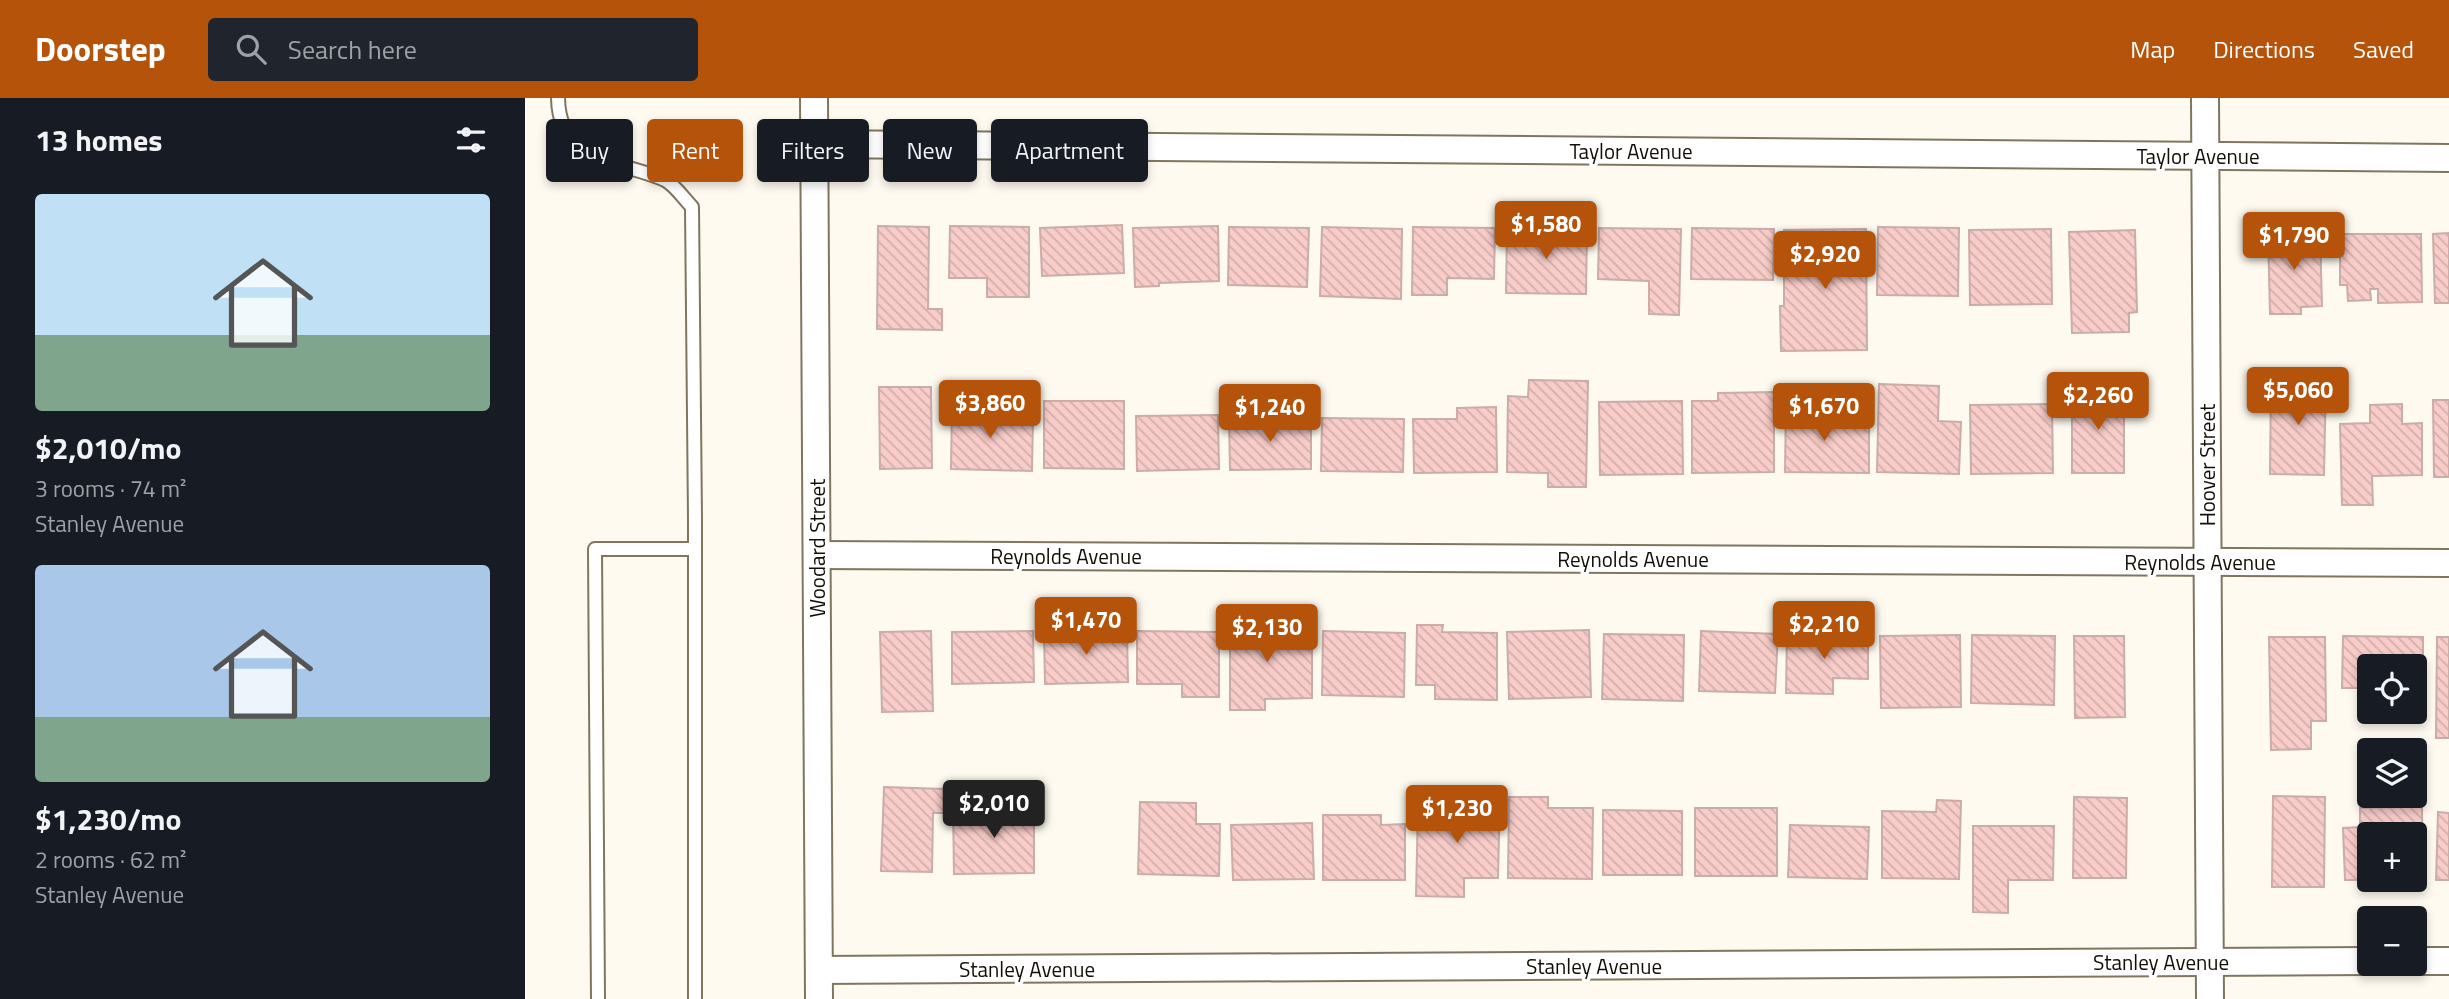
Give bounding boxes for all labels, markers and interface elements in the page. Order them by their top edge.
search box [208,18,698,81]
text: Doorstep [35,24,166,74]
icon: search [232,30,270,68]
text: Search here [288,30,417,69]
text: Map [2130,31,2175,67]
text: Directions [2213,31,2315,67]
text: Saved [2353,31,2414,67]
text: 13 homes [35,117,162,163]
chip: Buy [546,119,633,182]
chip: Rent [647,119,743,182]
chip: Filters [757,119,869,182]
chip: New [883,119,977,182]
chip: Apartment [991,119,1148,182]
icon: filters [452,121,490,159]
street label: Taylor Avenue [1569,135,1693,167]
street label: Taylor Avenue [2136,140,2260,172]
pin: $1,580 [1489,202,1603,261]
text: $1,580 [1511,206,1581,241]
pin: $1,790 [2237,212,2351,272]
text: $1,790 [2259,217,2329,252]
pin: $2,920 [1768,232,1882,291]
text: $2,920 [1790,236,1860,271]
icon: home [200,240,326,366]
pin: $5,060 [2241,368,2355,427]
pin: $2,260 [2041,372,2155,432]
text: $5,060 [2263,372,2333,407]
text: $2,260 [2063,377,2133,412]
pin: $3,860 [933,380,1047,440]
pin: $1,240 [1213,384,1327,444]
pin: $1,670 [1767,384,1881,443]
text: $3,860 [955,385,1025,420]
text: $1,670 [1789,388,1859,423]
text: $1,240 [1235,389,1305,424]
street label: Hoover Street [2191,403,2223,526]
text: $2,010/mo [35,425,181,471]
text: 3 rooms · 74 m² [35,471,186,506]
street label: Woodard Street [801,478,833,617]
text: Stanley Avenue [35,506,184,541]
street label: Reynolds Avenue [990,540,1142,572]
street label: Reynolds Avenue [1557,543,1709,575]
street label: Reynolds Avenue [2124,546,2276,578]
pin: $1,470 [1029,598,1143,657]
text: $1,470 [1051,602,1121,637]
pin: $2,210 [1767,602,1881,661]
pin: $2,130 [1210,604,1324,664]
text: $2,210 [1789,606,1859,641]
text: $2,130 [1232,609,1302,644]
icon: home [200,611,326,737]
map controls [2357,654,2427,976]
button: locate [2357,654,2427,724]
button: layers [2357,738,2427,808]
pin: $2,010 [937,780,1051,840]
text: $2,010 [959,785,1029,820]
pin: $1,230 [1400,786,1514,845]
text: $1,230 [1422,790,1492,825]
text: $1,230/mo [35,796,181,842]
button: + [2357,822,2427,892]
text: 2 rooms · 62 m² [35,842,186,877]
text: Stanley Avenue [35,877,184,912]
button: − [2357,906,2427,976]
street label: Stanley Avenue [2093,946,2229,978]
street label: Stanley Avenue [1526,950,1662,982]
street label: Stanley Avenue [959,953,1095,985]

